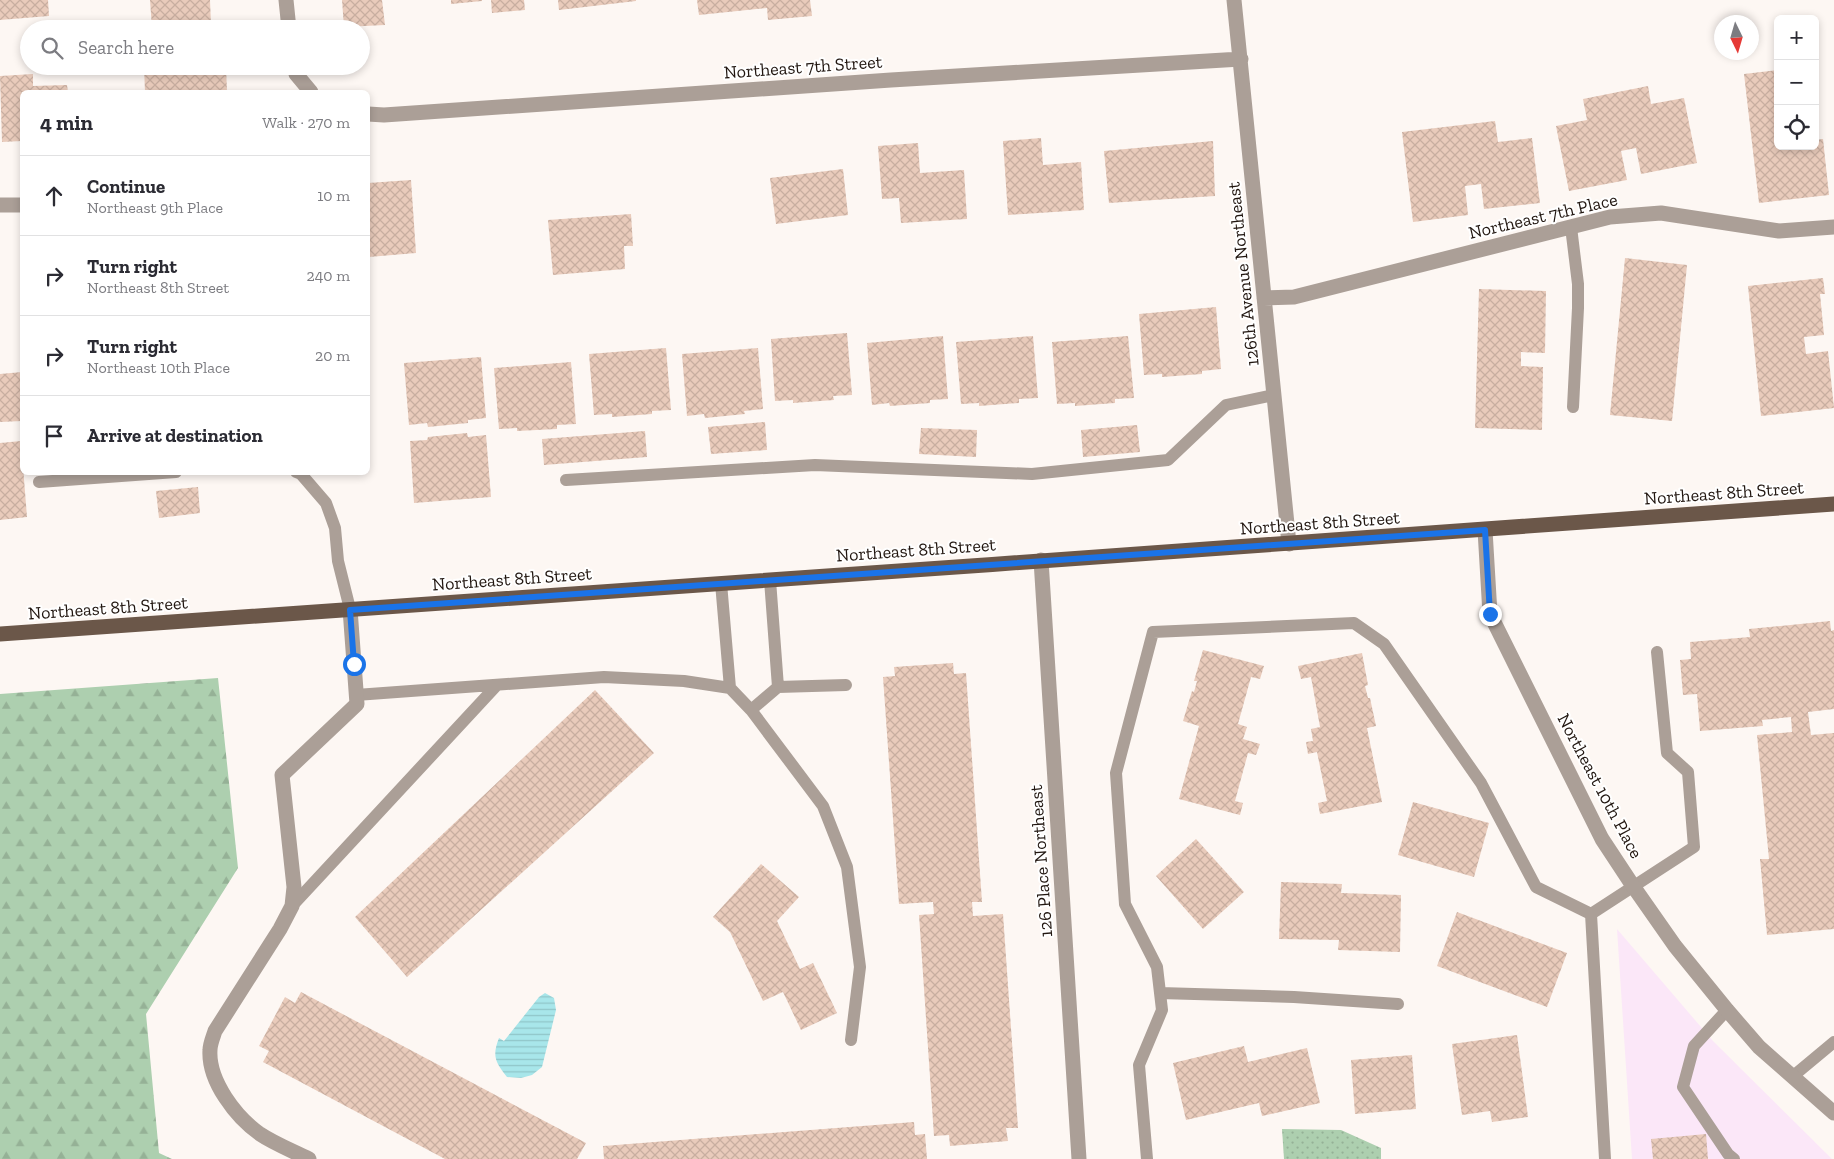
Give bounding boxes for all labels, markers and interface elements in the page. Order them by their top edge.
north arrow [1714,15,1759,60]
map controls [1774,15,1819,150]
button: + [1774,15,1819,60]
search box [20,20,370,75]
icon: search [38,34,66,62]
text: Search here [78,36,174,59]
street label: Northeast 7th Street [723,50,883,84]
button: − [1774,60,1819,105]
button: locate [1774,105,1819,150]
text: 4 min [40,110,93,135]
text: Walk · 270 m [262,113,350,132]
text: Continue [87,175,165,198]
street label: 126th Avenue Northeast [1222,180,1264,367]
icon: ahead [40,182,68,210]
text: 10 m [317,186,350,205]
street label: Northeast 7th Place [1466,188,1620,244]
text: Northeast 9th Place [87,198,223,217]
text: Turn right [87,255,177,278]
icon: right [40,262,68,290]
text: 240 m [306,266,350,285]
text: Northeast 8th Street [87,278,229,297]
text: Turn right [87,335,177,358]
icon: right [40,342,68,370]
text: 20 m [315,346,350,365]
text: Northeast 10th Place [87,358,230,377]
icon: arrive [40,422,68,450]
text: Arrive at destination [87,424,263,447]
street label: Northeast 8th Street [1643,476,1805,510]
street label: Northeast 8th Street [1239,506,1401,540]
street label: Northeast 8th Street [835,533,997,567]
street label: Northeast 8th Street [431,562,593,596]
street label: Northeast 8th Street [27,591,189,625]
route end [1479,603,1502,626]
route start [343,653,366,676]
street label: Northeast 10th Place [1553,710,1647,862]
street label: 126 Place Northeast [1025,784,1057,938]

